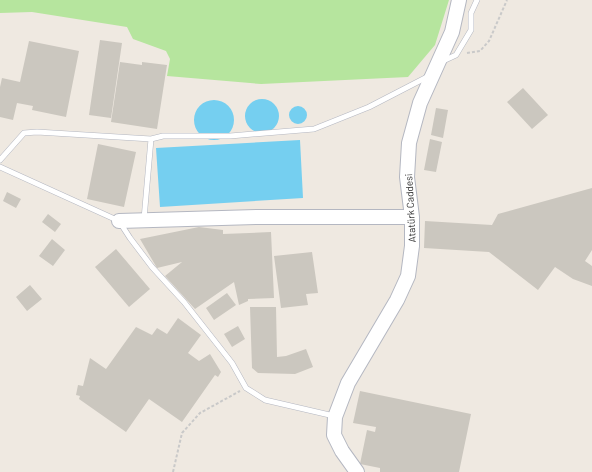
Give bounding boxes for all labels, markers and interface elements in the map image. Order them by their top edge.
street label: Atatürk Caddesi [402,173,418,243]

